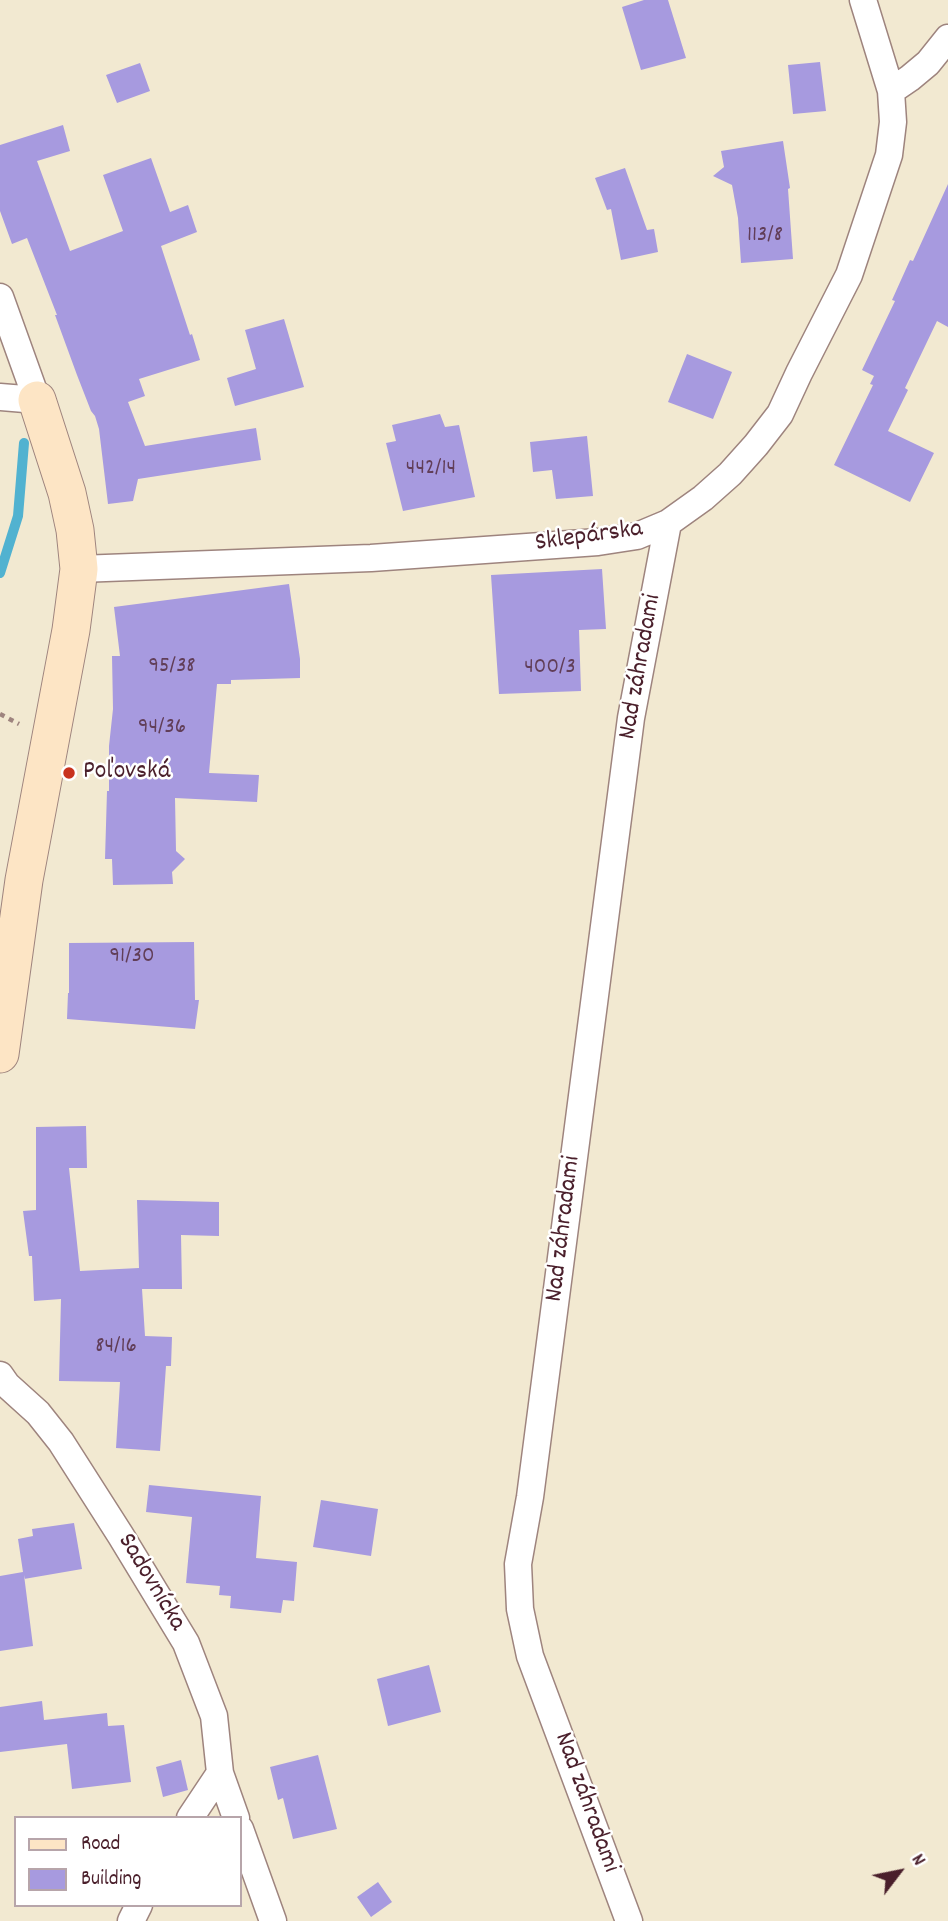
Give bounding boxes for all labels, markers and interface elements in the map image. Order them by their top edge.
house number: 113/8 [747,223,783,251]
house number: 442/14 [406,456,456,484]
street label: Sklepárska [533,515,645,561]
street label: Nad záhradami [614,592,670,742]
house number: 95/38 [148,654,196,682]
house number: 400/3 [524,655,576,683]
house number: 94/36 [138,715,186,743]
place label: Poľovská [83,757,171,789]
marker: Poľovská [61,765,77,781]
house number: 91/30 [110,944,154,972]
street label: Nad záhradami [541,1154,589,1304]
house number: 84/16 [95,1334,137,1362]
street label: Sadovnícka [109,1529,191,1637]
street label: Nad záhradami [545,1729,625,1877]
legend [14,1816,242,1907]
text: Road [81,1830,120,1860]
north arrow [864,1837,934,1907]
text: N [903,1849,931,1872]
text: Building [81,1865,141,1895]

